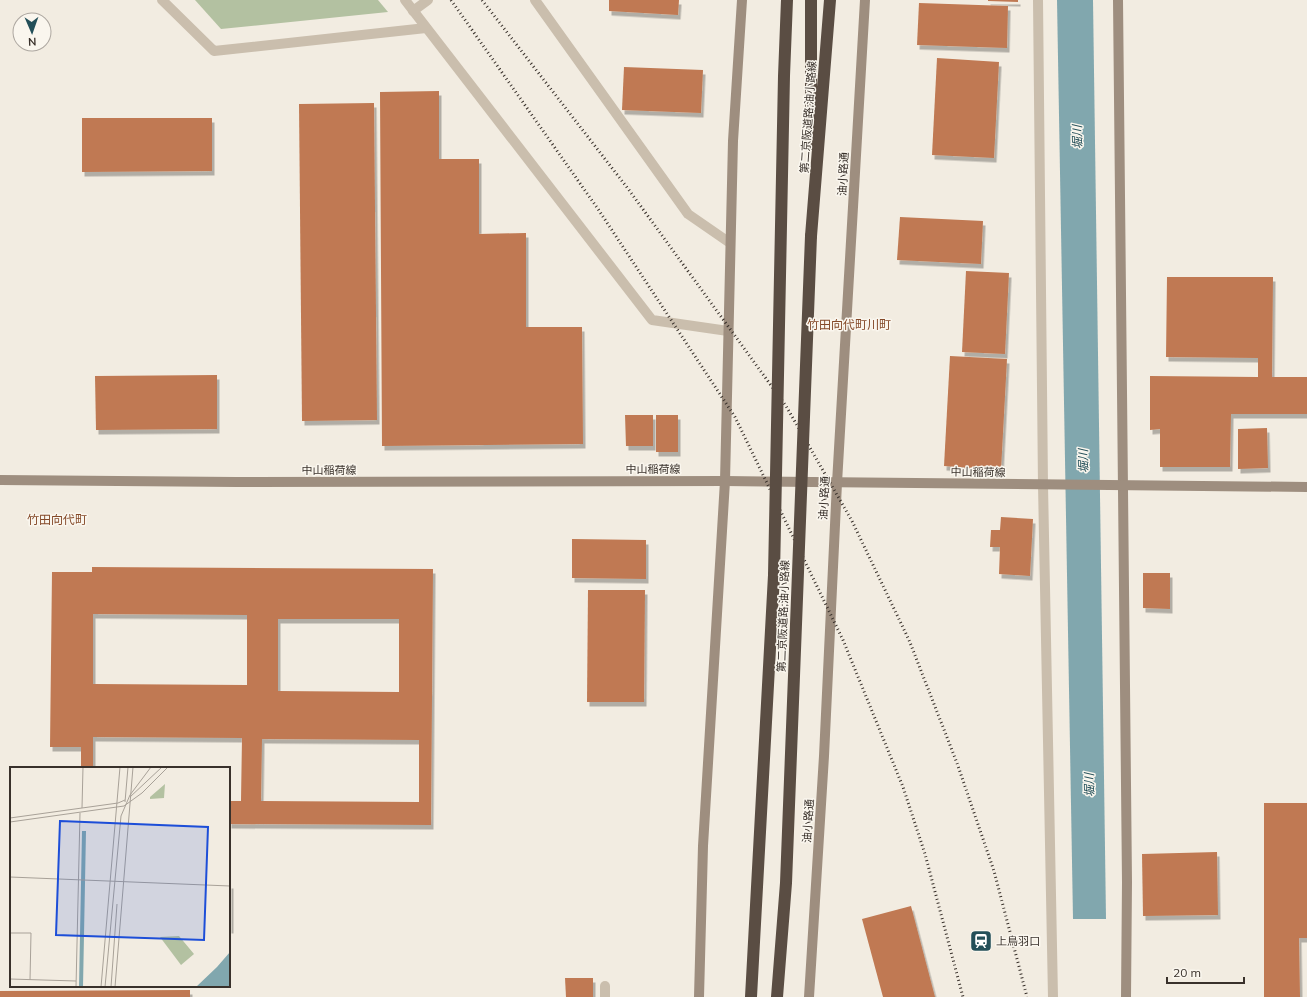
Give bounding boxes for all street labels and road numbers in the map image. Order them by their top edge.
street label: 第二京阪道路;油小路線 [797,60,819,174]
street label: 油小路通 [835,152,851,196]
street label: 中山稲荷線 [626,462,681,476]
street label: 中山稲荷線 [302,463,357,477]
street label: 中山稲荷線 [950,465,1006,479]
street label: 油小路通 [816,476,832,520]
street label: 第二京阪道路;油小路線 [774,560,792,672]
street label: 油小路通 [799,799,817,843]

